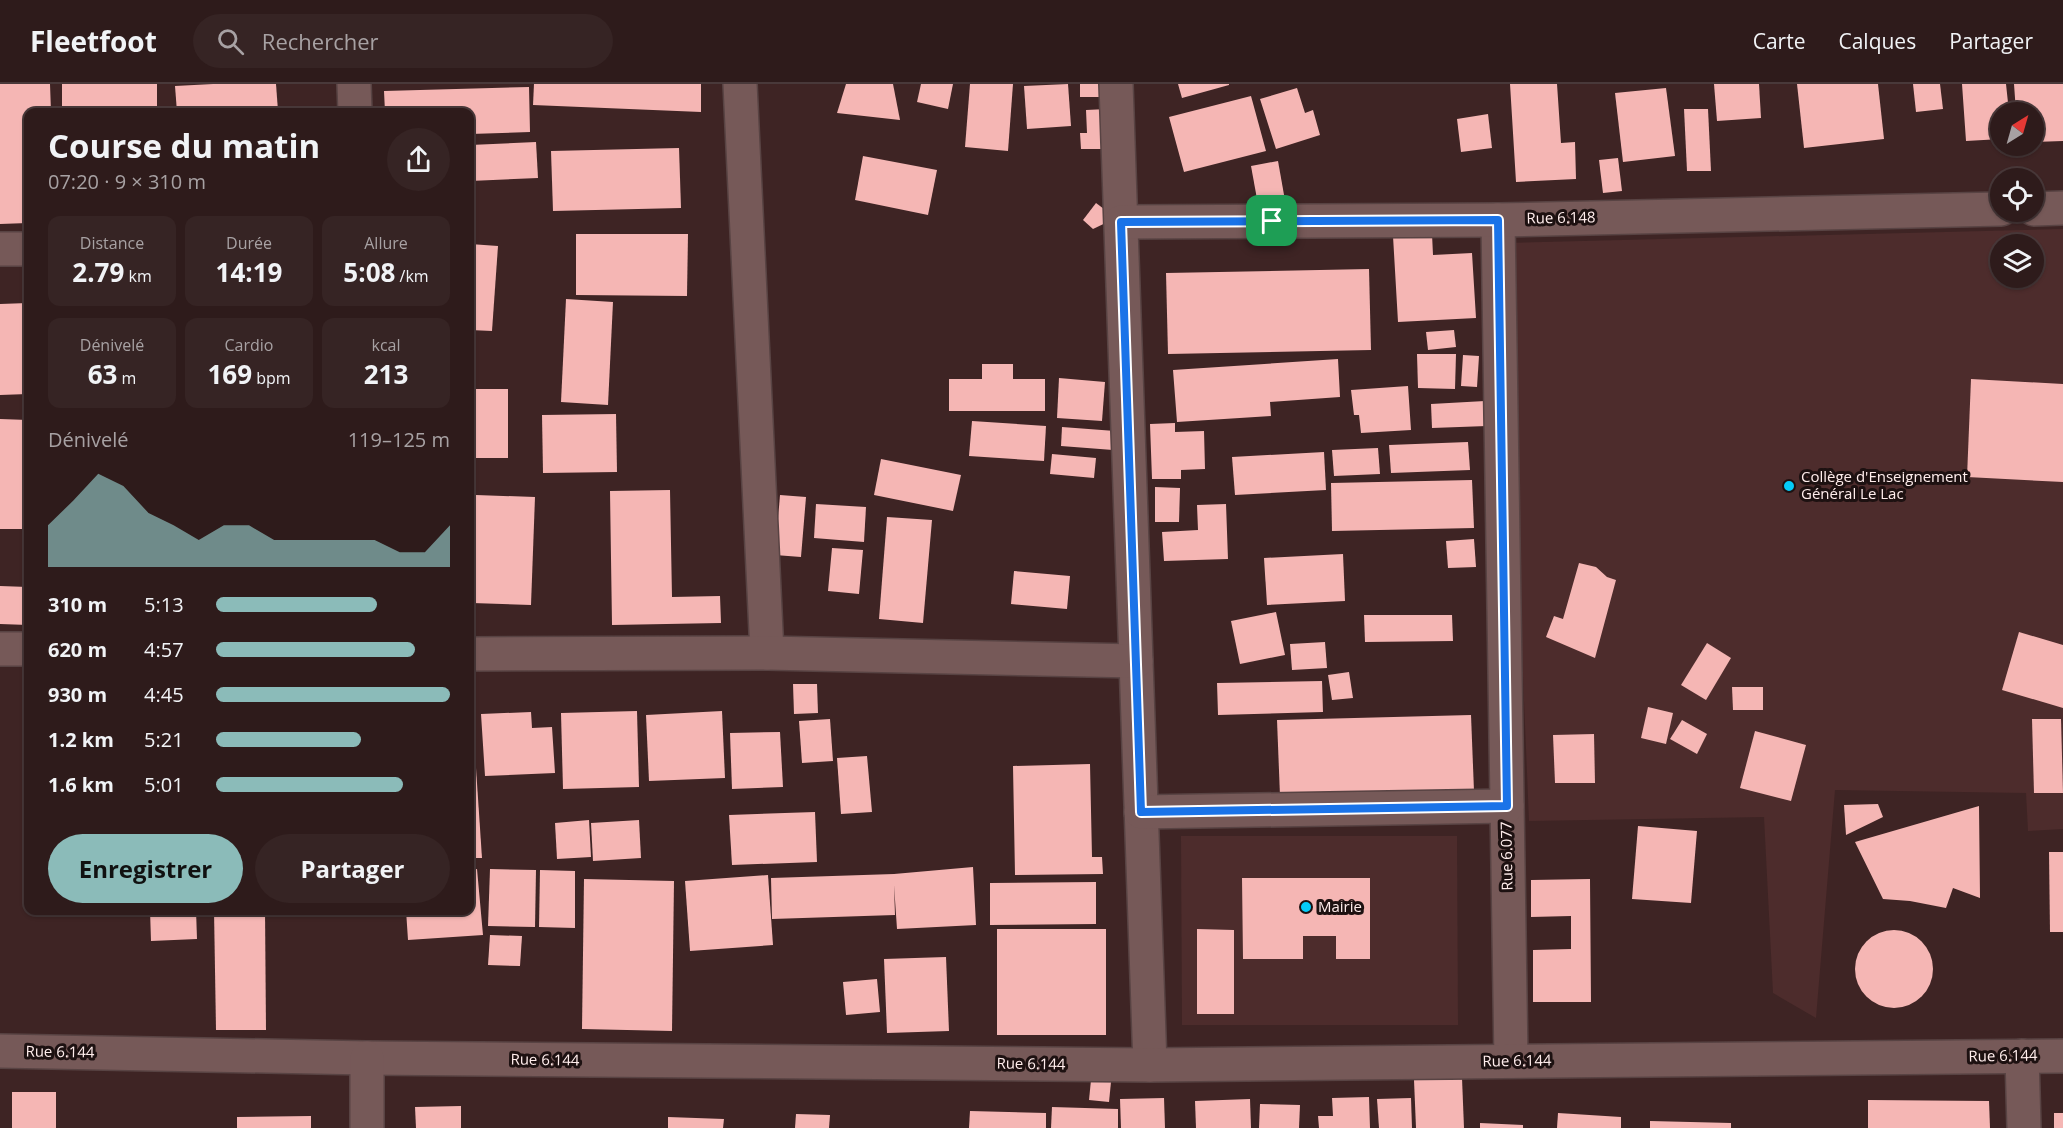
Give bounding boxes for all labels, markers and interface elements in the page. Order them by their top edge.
search box [193,14,613,68]
text: Fleetfoot [30,22,157,60]
icon: search [214,25,247,58]
text: Rechercher [262,26,379,56]
text: Carte [1753,27,1805,55]
text: Calques [1838,27,1916,55]
text: Partager [1949,27,2033,55]
north arrow [1990,102,2044,156]
map controls [1990,102,2044,288]
text: Course du matin [48,123,320,168]
button: share [387,128,450,191]
text: 07:20 · 9 × 310 m [48,168,206,195]
button: locate [1990,168,2044,222]
pin [1246,195,1297,246]
icon: arrive [1255,204,1288,237]
street label: Rue 6.148 [1526,206,1596,228]
text: Distance [80,232,144,254]
text: Durée [226,232,272,254]
text: Allure [364,232,408,254]
button: layers [1990,234,2044,288]
text: 2.79 [72,254,124,290]
text: 14:19 [216,254,282,290]
text: 5:08 [343,254,395,290]
text: km [124,265,152,287]
text: /km [395,265,429,287]
text: Dénivelé [80,334,144,356]
text: Cardio [225,334,273,356]
text: kcal [372,334,401,356]
text: 63 [88,356,117,392]
text: 169 [207,356,252,392]
text: 213 [364,356,408,392]
text: m [117,367,136,389]
text: bpm [252,367,291,389]
text: Dénivelé [48,426,129,453]
text: 119–125 m [348,426,450,453]
place label: Collège d'Enseignement Général Le Lac [1801,466,1968,503]
marker: Collège d'Enseignement Général Le Lac [1782,479,1796,493]
text: 310 m [48,591,107,618]
text: 5:13 [144,591,184,618]
text: 620 m [48,636,107,663]
text: 4:57 [144,636,184,663]
text: 930 m [48,681,107,708]
text: 4:45 [144,681,184,708]
text: 1.2 km [48,726,114,753]
text: 5:21 [144,726,184,753]
text: 1.6 km [48,771,114,798]
text: 5:01 [144,771,184,798]
street label: Rue 6.077 [1495,821,1517,891]
button: Enregistrer [48,834,243,903]
button: Partager [255,834,450,903]
place label: Mairie [1318,896,1362,916]
marker: Mairie [1299,900,1313,914]
street label: Rue 6.144 [25,1040,95,1062]
street label: Rue 6.144 [1968,1044,2038,1066]
street label: Rue 6.144 [510,1048,580,1070]
street label: Rue 6.144 [1482,1049,1552,1071]
street label: Rue 6.144 [996,1052,1066,1074]

